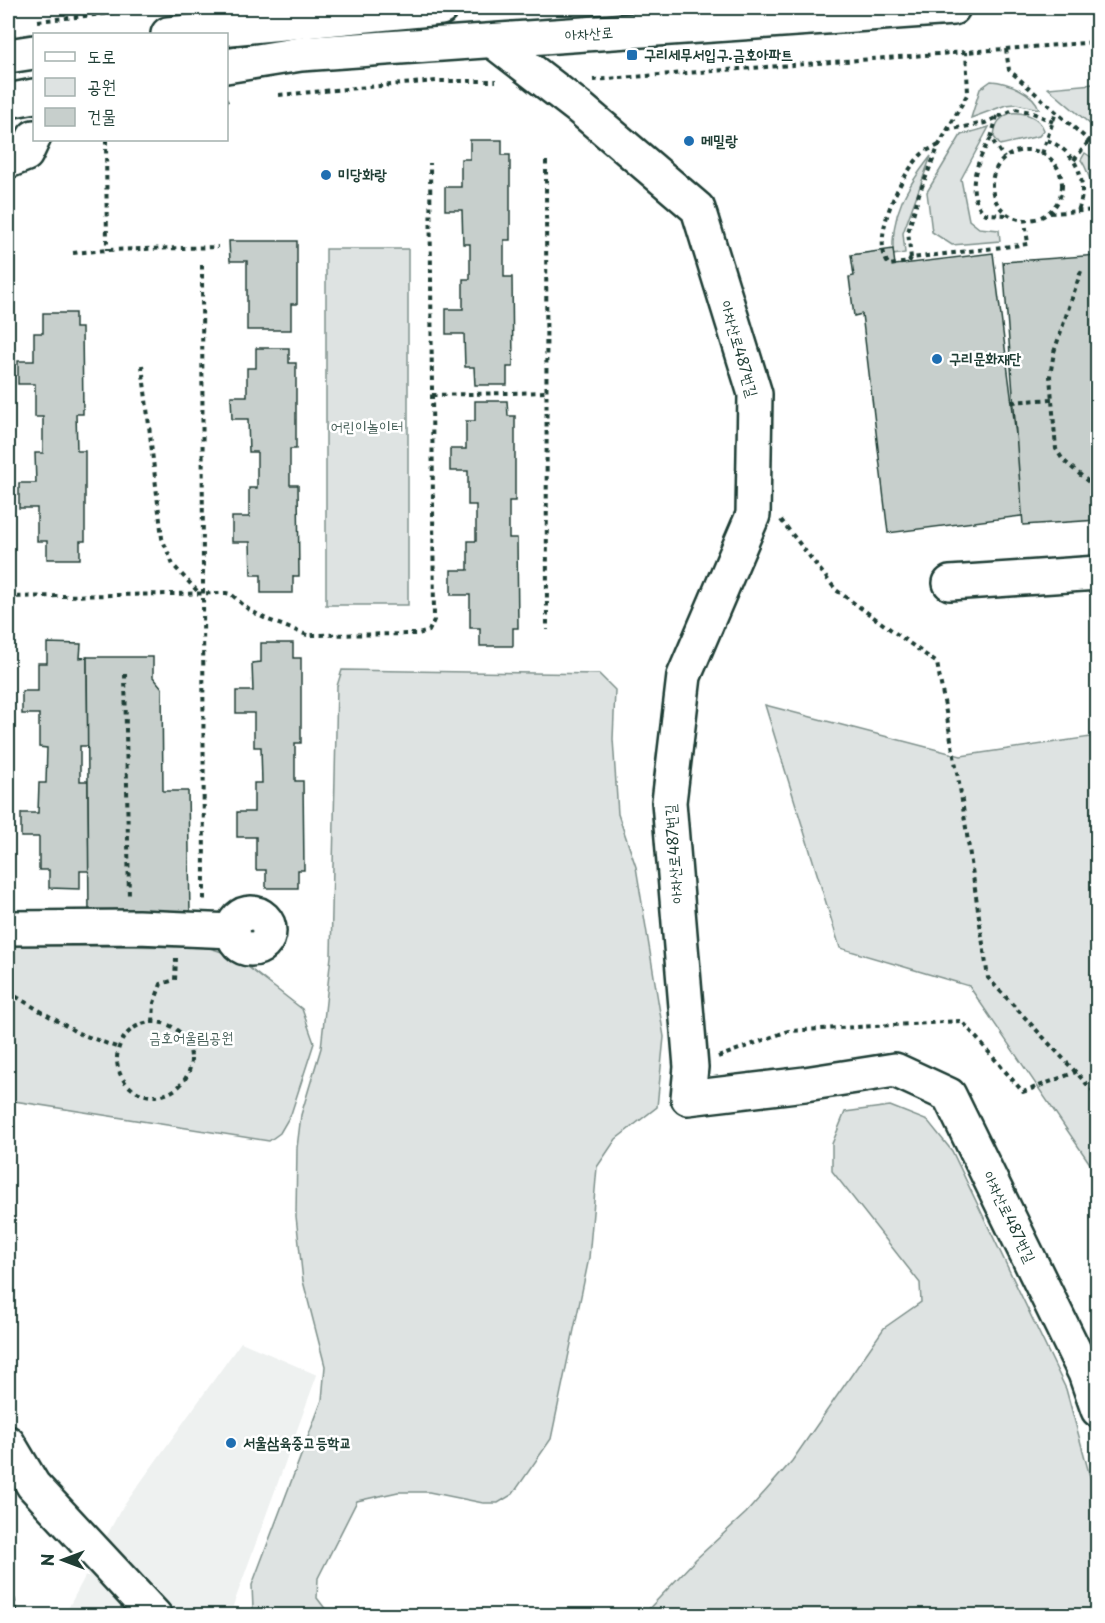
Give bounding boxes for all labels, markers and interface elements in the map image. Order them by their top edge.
street label: 아차산로 [564,19,614,46]
legend [33,33,228,141]
text: 도로 [87,42,116,69]
place label: 구리세무서입구.금호아파트 [644,42,793,65]
marker: 구리세무서입구.금호아파트 [625,48,639,62]
text: 공원 [87,72,116,99]
text: 건물 [87,102,116,129]
place label: 메밀랑 [701,128,738,151]
marker: 메밀랑 [682,134,696,148]
place label: 미당화랑 [338,162,387,185]
marker: 미당화랑 [319,168,333,182]
street label: 아차산로487번길 [716,298,765,400]
place label: 구리문화재단 [949,346,1021,369]
marker: 구리문화재단 [930,352,944,366]
park label: 어린이놀이터 [331,414,403,437]
street label: 아차산로487번길 [658,804,687,905]
park label: 금호어울림공원 [149,1025,233,1048]
street label: 아차산로487번길 [978,1167,1042,1266]
place label: 서울삼육중고등학교 [243,1430,352,1453]
marker: 서울삼육중고등학교 [224,1436,238,1450]
north arrow [33,1530,93,1590]
text: N [35,1554,59,1566]

